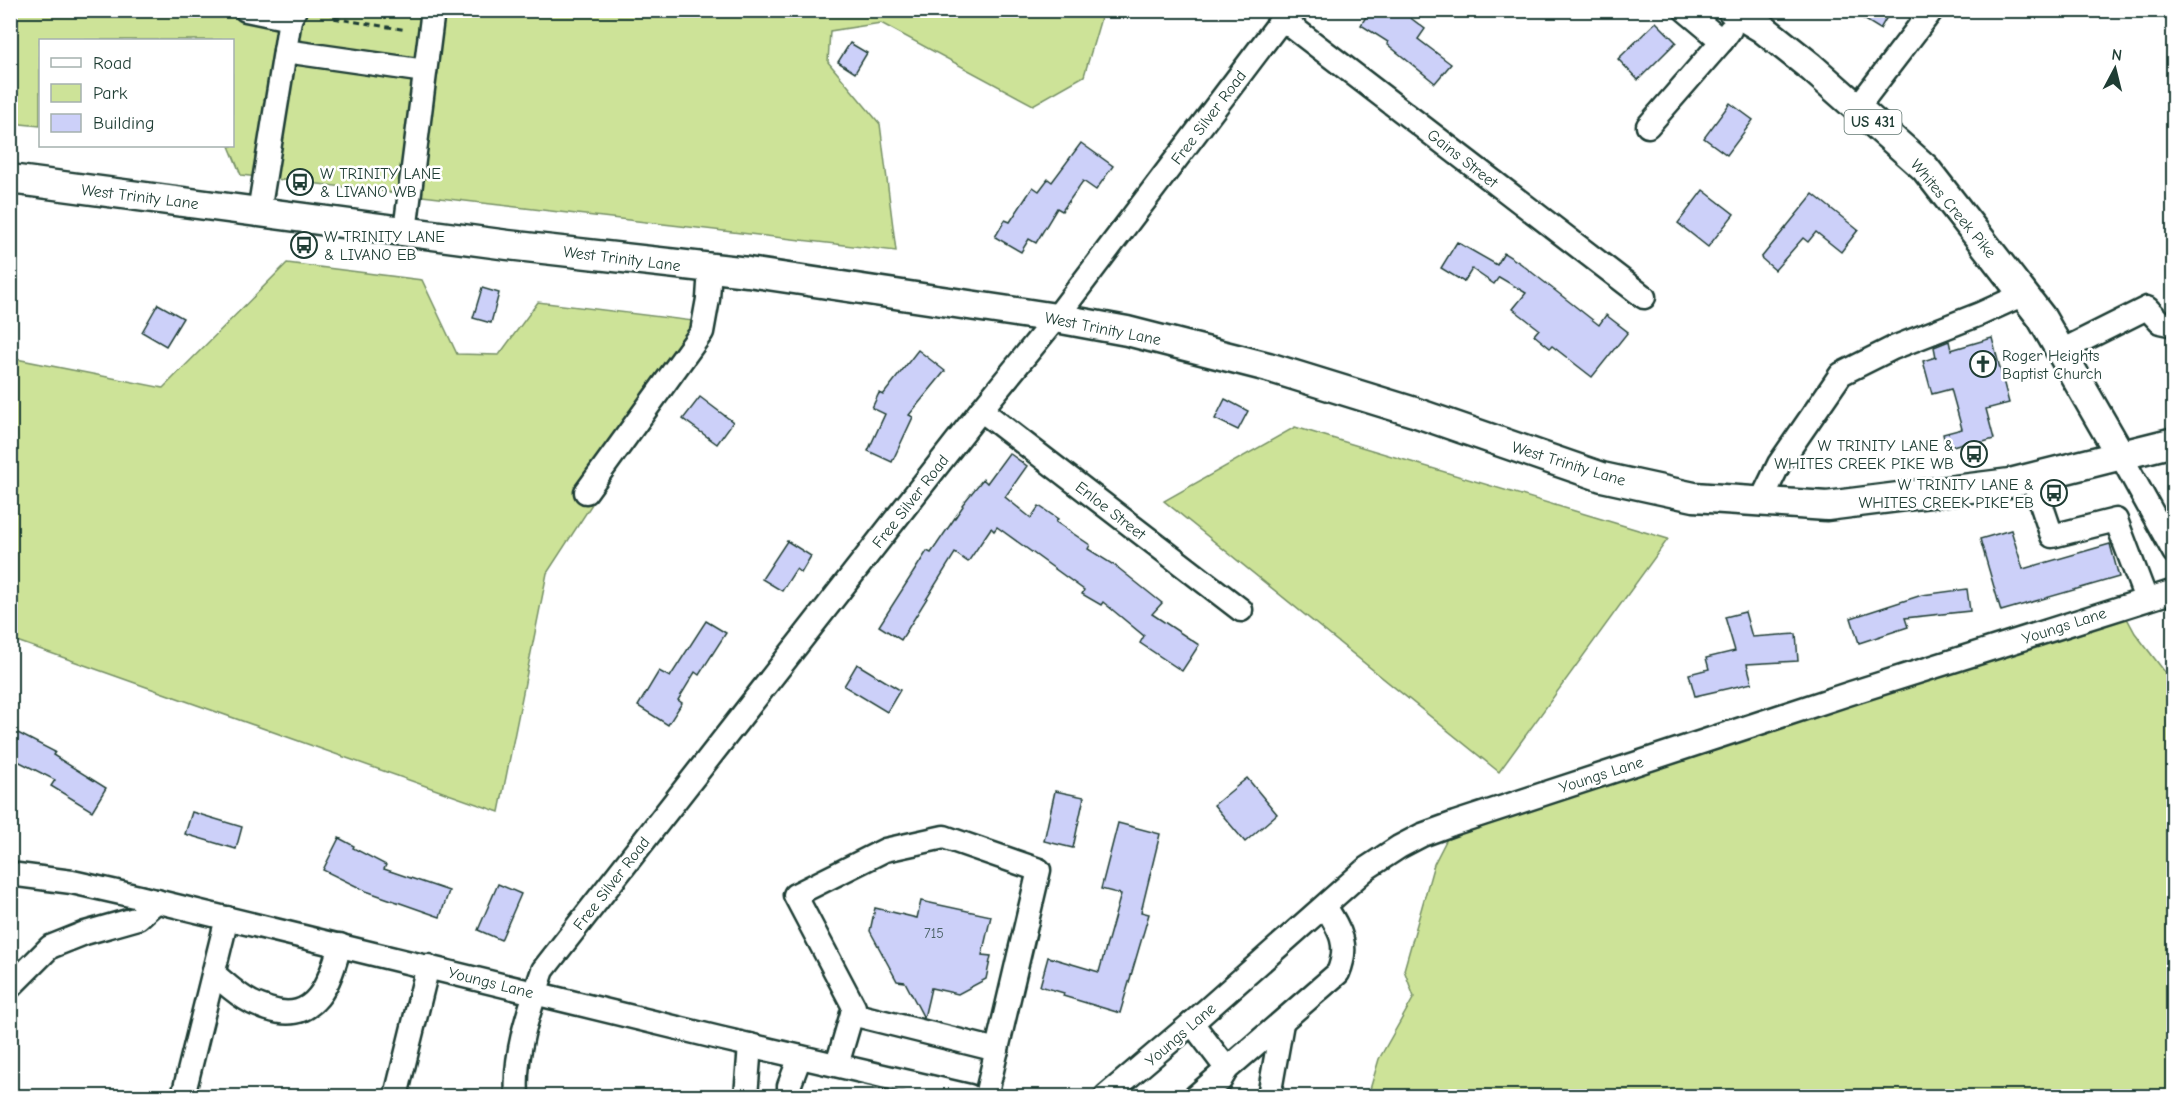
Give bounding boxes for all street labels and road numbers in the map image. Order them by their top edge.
street label: Free Silver Road [1168,67,1250,168]
road number: US 431 [1844,110,1902,134]
street label: Gains Street [1424,126,1501,192]
street label: Whites Creek Pike [1907,156,2000,262]
street label: West Trinity Lane [80,181,200,213]
street label: West Trinity Lane [562,243,682,275]
street label: West Trinity Lane [1043,309,1163,349]
street label: West Trinity Lane [1510,438,1628,490]
street label: Free Silver Road [869,451,953,552]
street label: Enloe Street [1072,478,1149,544]
street label: Youngs Lane [2020,604,2109,648]
street label: Youngs Lane [1557,753,1646,797]
street label: Free Silver Road [570,833,654,934]
street label: Youngs Lane [446,964,535,1002]
street label: Youngs Lane [1142,999,1220,1070]

